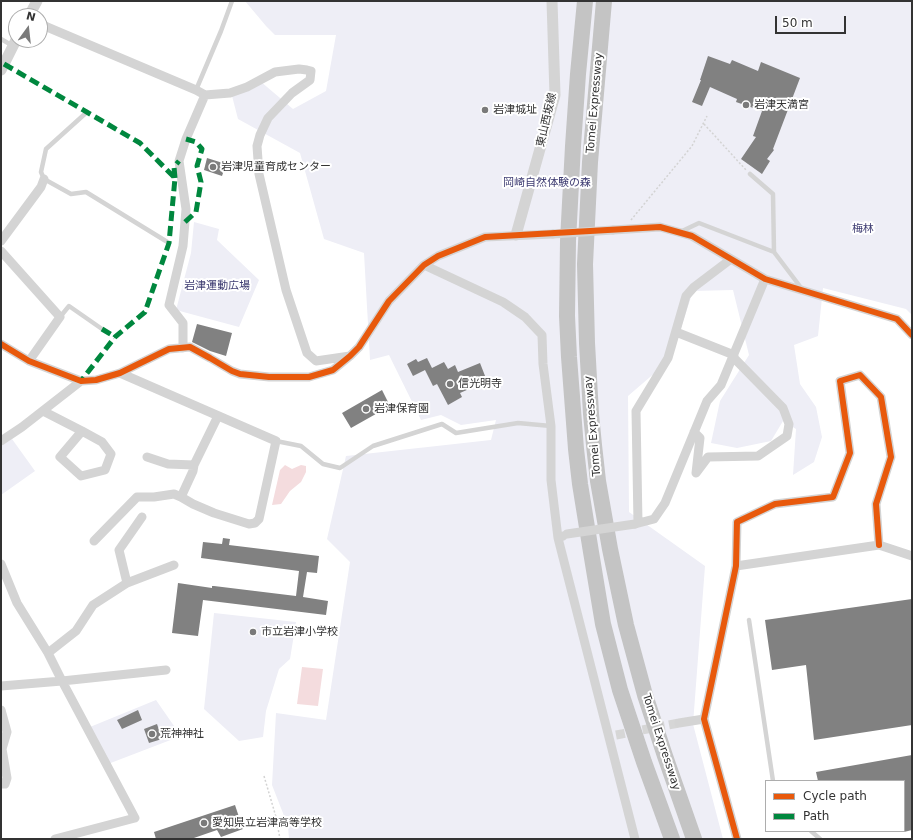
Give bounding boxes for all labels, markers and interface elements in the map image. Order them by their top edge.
north arrow [8,8,48,48]
scale bar [777,8,848,34]
text: N [25,9,37,24]
text: 50 m [782,16,813,30]
street label: Tomei Expressway [584,52,606,154]
street label: 東山西坂線 [534,92,560,148]
place label: 岩津天満宮 [754,98,809,112]
marker: 岩津天満宮 [741,100,751,110]
place label: 岩津城址 [493,103,537,117]
marker: 岩津城址 [480,105,490,115]
place label: 岩津児童育成センター [221,160,331,174]
marker: 岩津児童育成センター [208,162,218,172]
park label: 岡崎自然体験の森 [503,176,591,190]
park label: 梅林 [852,222,874,236]
park label: 岩津運動広場 [184,279,250,293]
street label: Tomei Expressway [582,375,604,477]
place label: 信光明寺 [458,377,502,391]
marker: 信光明寺 [445,379,455,389]
place label: 岩津保育園 [374,402,429,416]
marker: 岩津保育園 [361,404,371,414]
place label: 市立岩津小学校 [261,625,338,639]
marker: 市立岩津小学校 [248,627,258,637]
street label: Tomei Expressway [639,692,683,792]
place label: 荒神神社 [160,727,204,741]
marker: 荒神神社 [147,729,157,739]
legend [765,780,905,832]
text: Cycle path [803,789,867,803]
text: Path [803,809,829,823]
place label: 愛知県立岩津高等学校 [212,816,322,830]
marker: 愛知県立岩津高等学校 [199,818,209,828]

